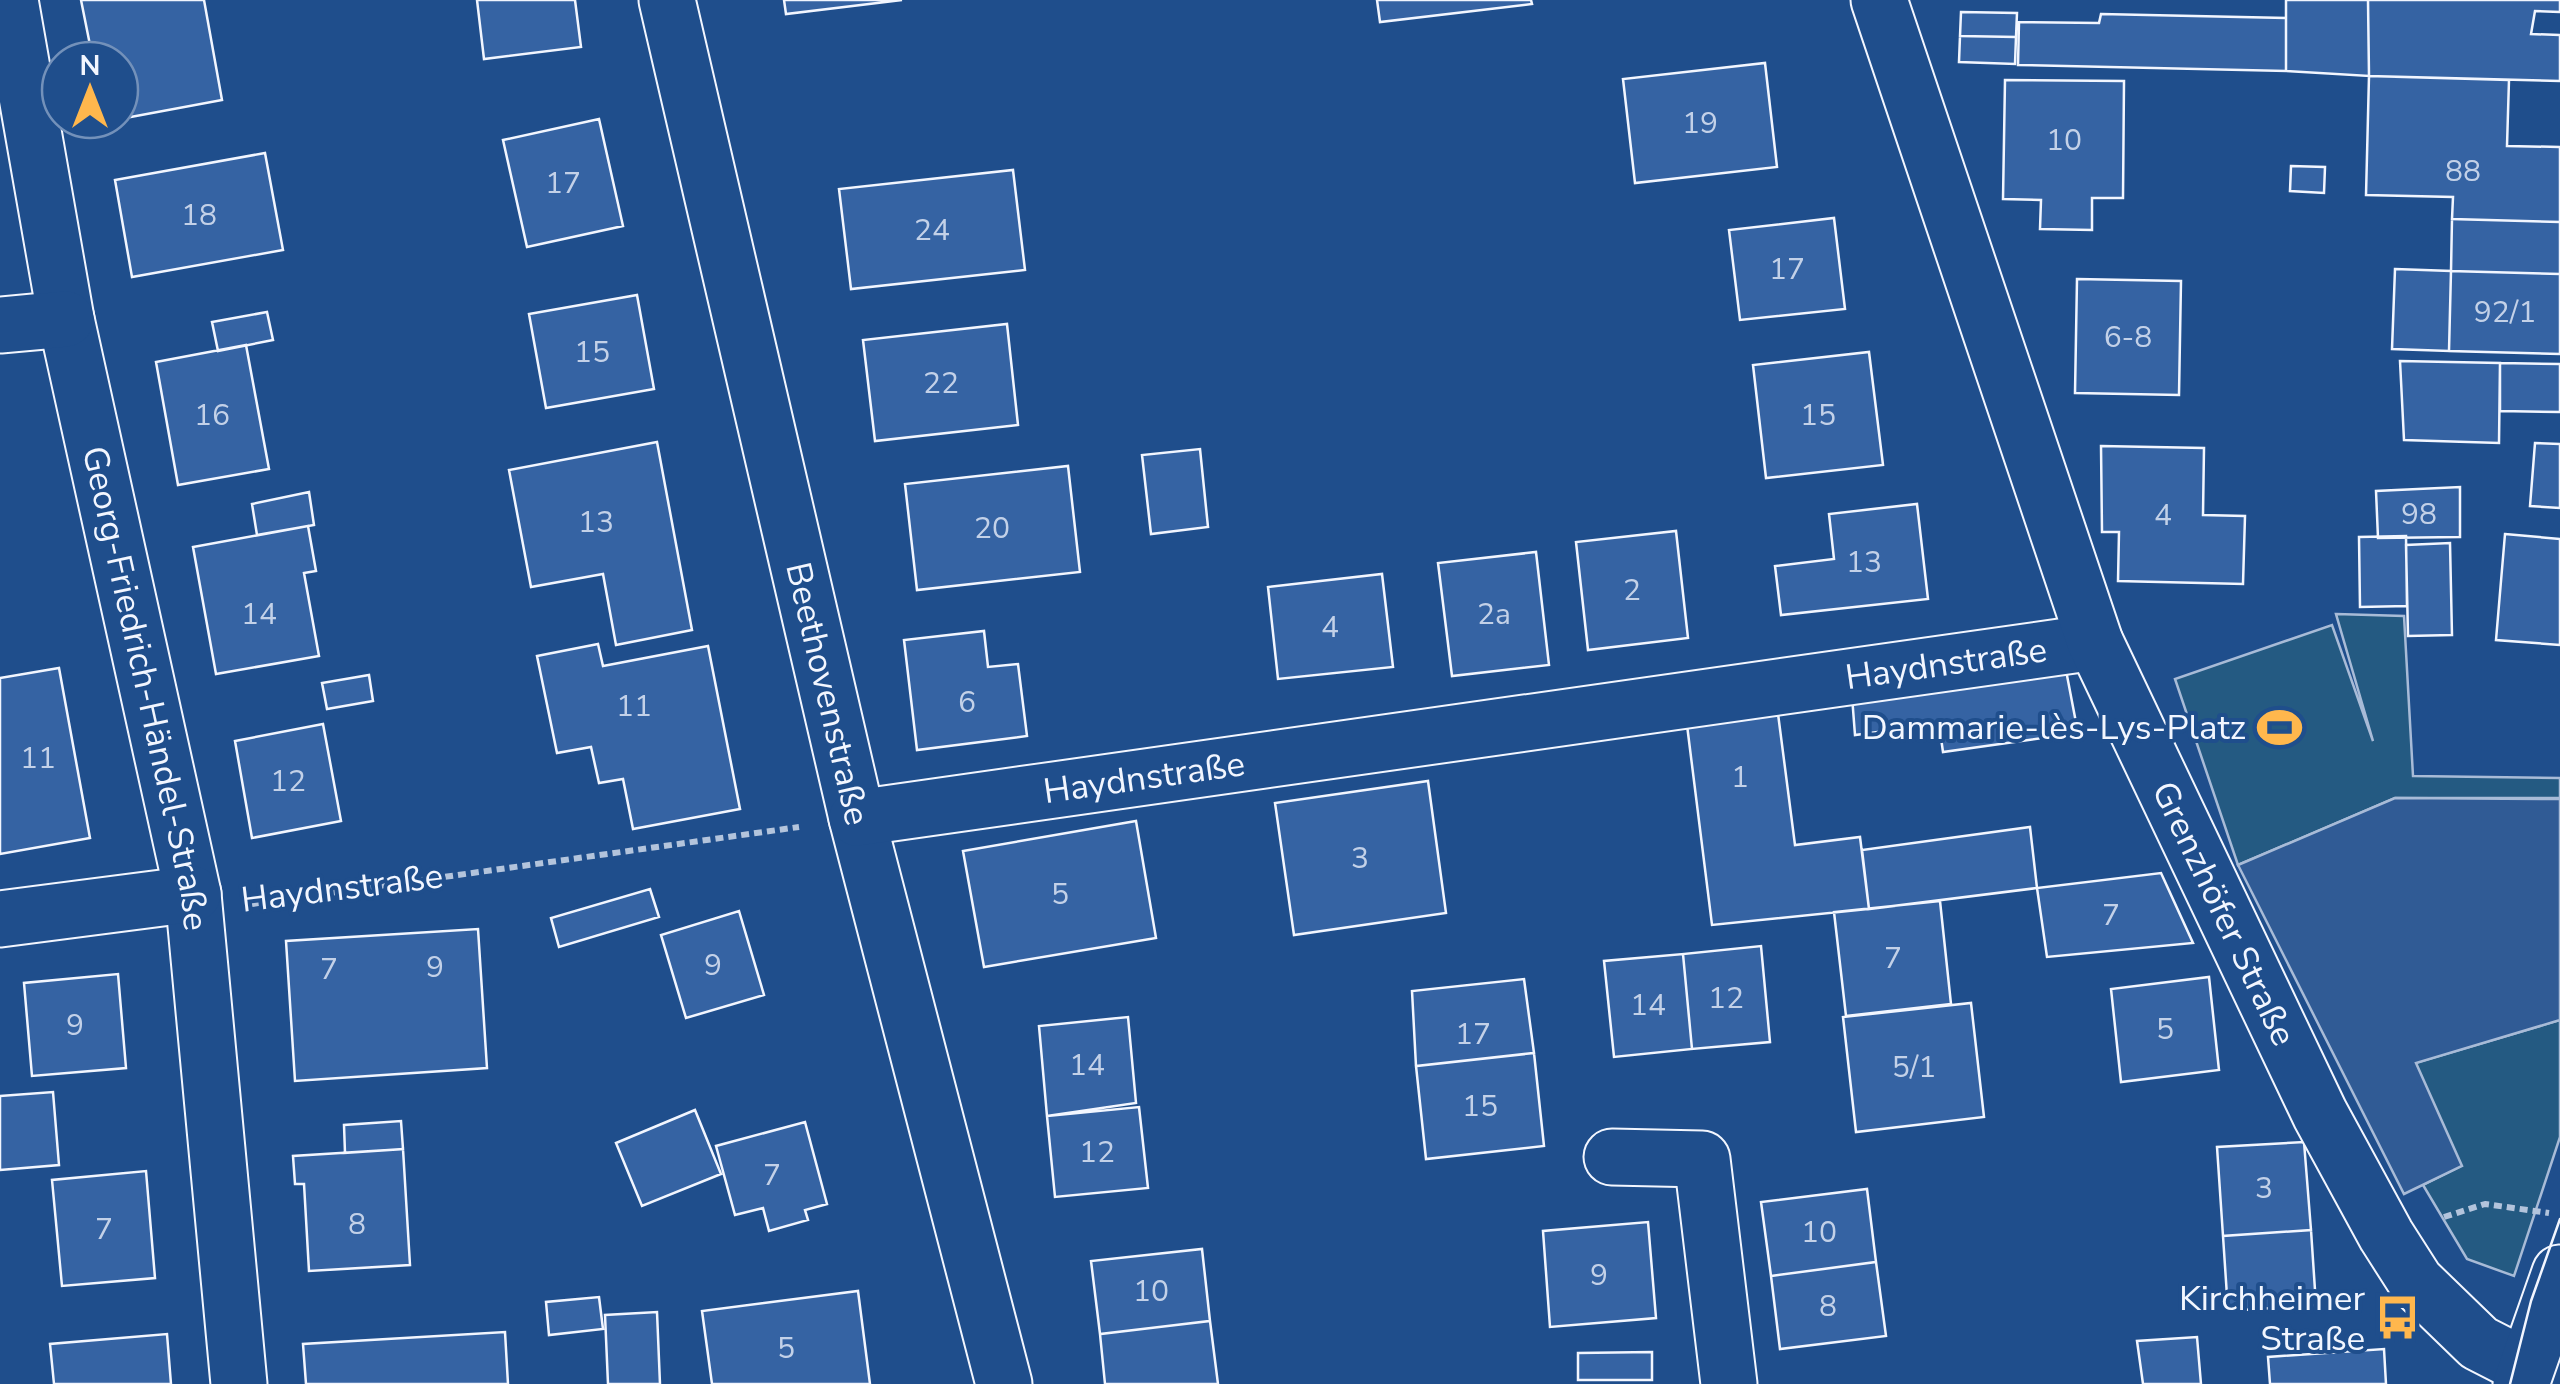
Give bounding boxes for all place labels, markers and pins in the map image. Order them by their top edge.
sports icon: Dammarie-lès-Lys-Platz [2255,703,2303,751]
place label: Dammarie-lès-Lys-Platz [1862,704,2246,751]
place label: Kirchheimer Straße [2179,1275,2365,1362]
bus stop icon: Kirchheimer Straße [2374,1294,2422,1342]

